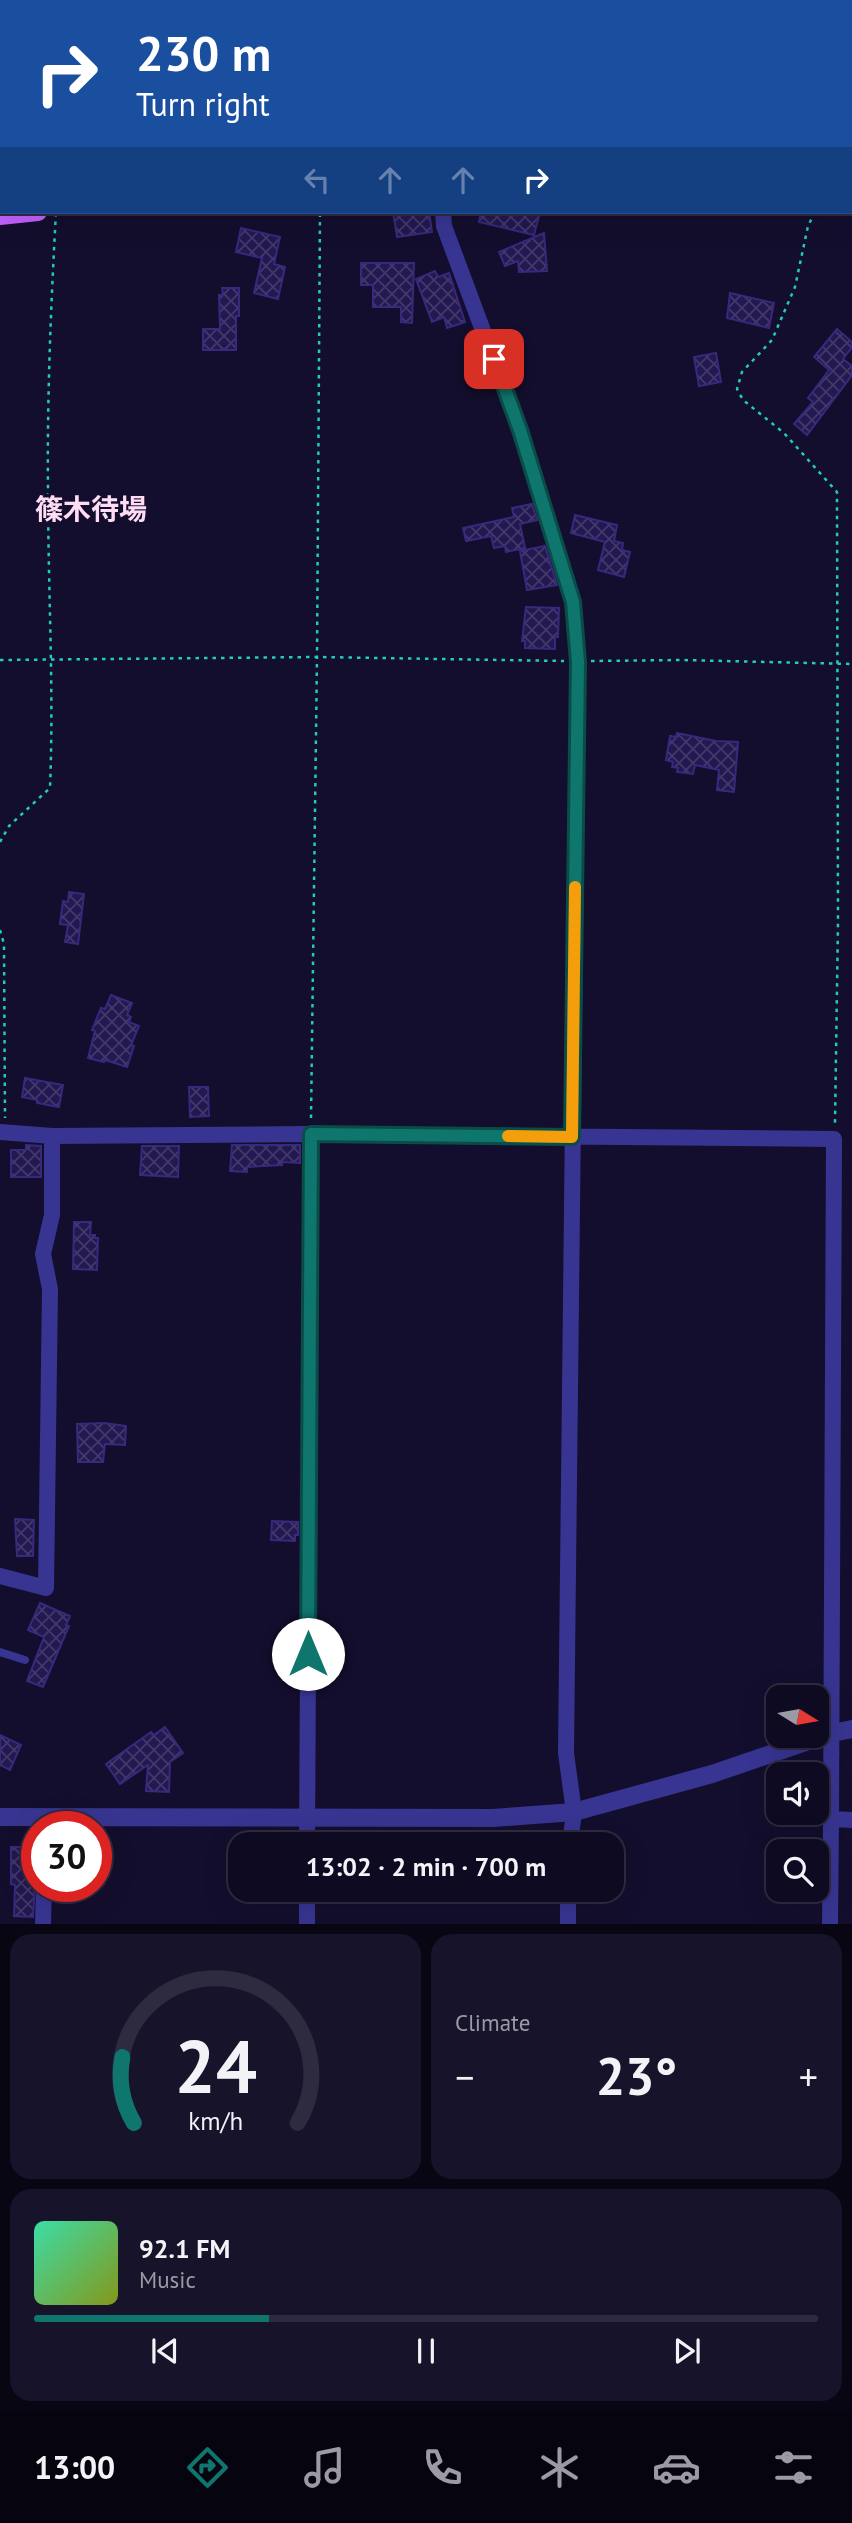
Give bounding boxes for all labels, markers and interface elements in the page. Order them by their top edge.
text: 230 m [136,21,271,85]
icon: right [21,28,112,119]
text: Turn right [136,83,270,125]
icon: left [298,161,336,199]
icon: ahead [371,161,409,199]
icon: ahead [444,161,482,199]
icon: right [517,161,555,199]
pin [464,329,524,389]
icon: arrive [475,340,513,378]
district label: 篠木待場 [35,490,147,527]
position arrow [271,1617,345,1691]
north arrow [766,1685,830,1748]
map controls [766,1685,829,1902]
button: sound [766,1762,829,1825]
speed limit sign: 30 [21,1811,112,1902]
button: search [766,1839,829,1902]
text: 13:02 · 2 min · 700 m [306,1850,546,1883]
text: Climate [455,2008,530,2037]
text: 24 [174,2019,257,2113]
text: 23° [596,2042,677,2109]
text: − [455,2052,474,2101]
text: + [799,2052,818,2101]
text: km/h [188,2104,243,2136]
text: 92.1 FM [139,2232,230,2265]
text: Music [139,2265,196,2294]
icon: previous [146,2332,184,2370]
icon: pause [407,2332,445,2370]
icon: next [668,2332,706,2370]
icon: directions [183,2443,232,2492]
icon: music [300,2443,349,2492]
icon: phone [418,2443,467,2492]
icon: climate [535,2443,584,2492]
icon: car [652,2443,701,2492]
icon: filters [769,2443,818,2492]
text: 13:00 [34,2446,115,2488]

